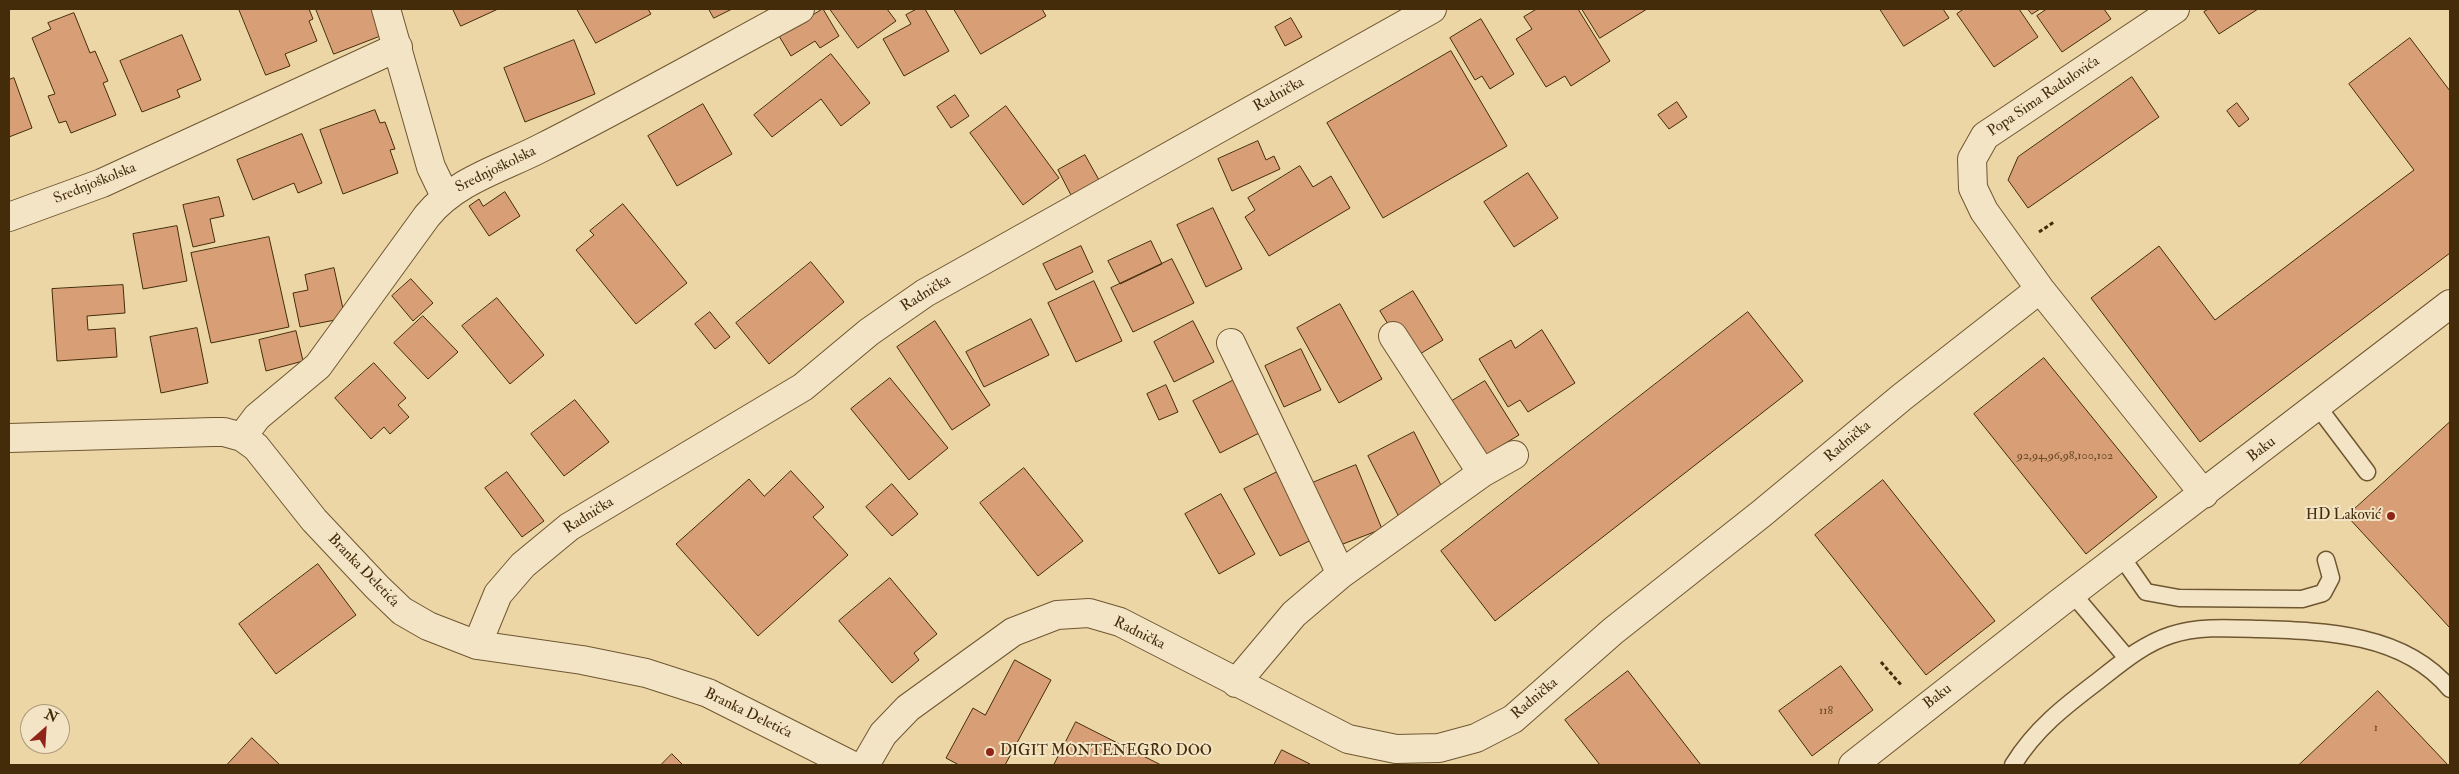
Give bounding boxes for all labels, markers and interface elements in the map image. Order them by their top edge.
street label: Popa Sima Radulovića [1985,53,2103,141]
street label: Radnička [1250,74,1308,116]
street label: Srednjoškolska [453,143,539,197]
street label: Srednjoškolska [51,159,139,209]
street label: Radnička [898,272,954,316]
street label: Radnička [1821,417,1875,467]
street label: Baku [2244,433,2280,467]
house number: 92,94,96,98,100,102 [2017,449,2113,463]
street label: Radnička [561,494,617,538]
place label: HD Laković [2306,507,2381,525]
marker: HD Laković [2385,510,2397,522]
street label: Branka Deletića [323,531,403,611]
street label: Radnička [1110,614,1168,654]
street label: Radnička [1508,674,1562,724]
street label: Baku [1920,680,1956,714]
street label: Branka Deletića [701,685,795,743]
north arrow [20,704,70,754]
house number: 118 [1819,704,1833,718]
text: N [42,706,61,726]
house number: 1 [2374,721,2378,735]
place label: DIGIT MONTENEGRO DOO [1000,743,1212,761]
marker: DIGIT MONTENEGRO DOO [984,746,996,758]

